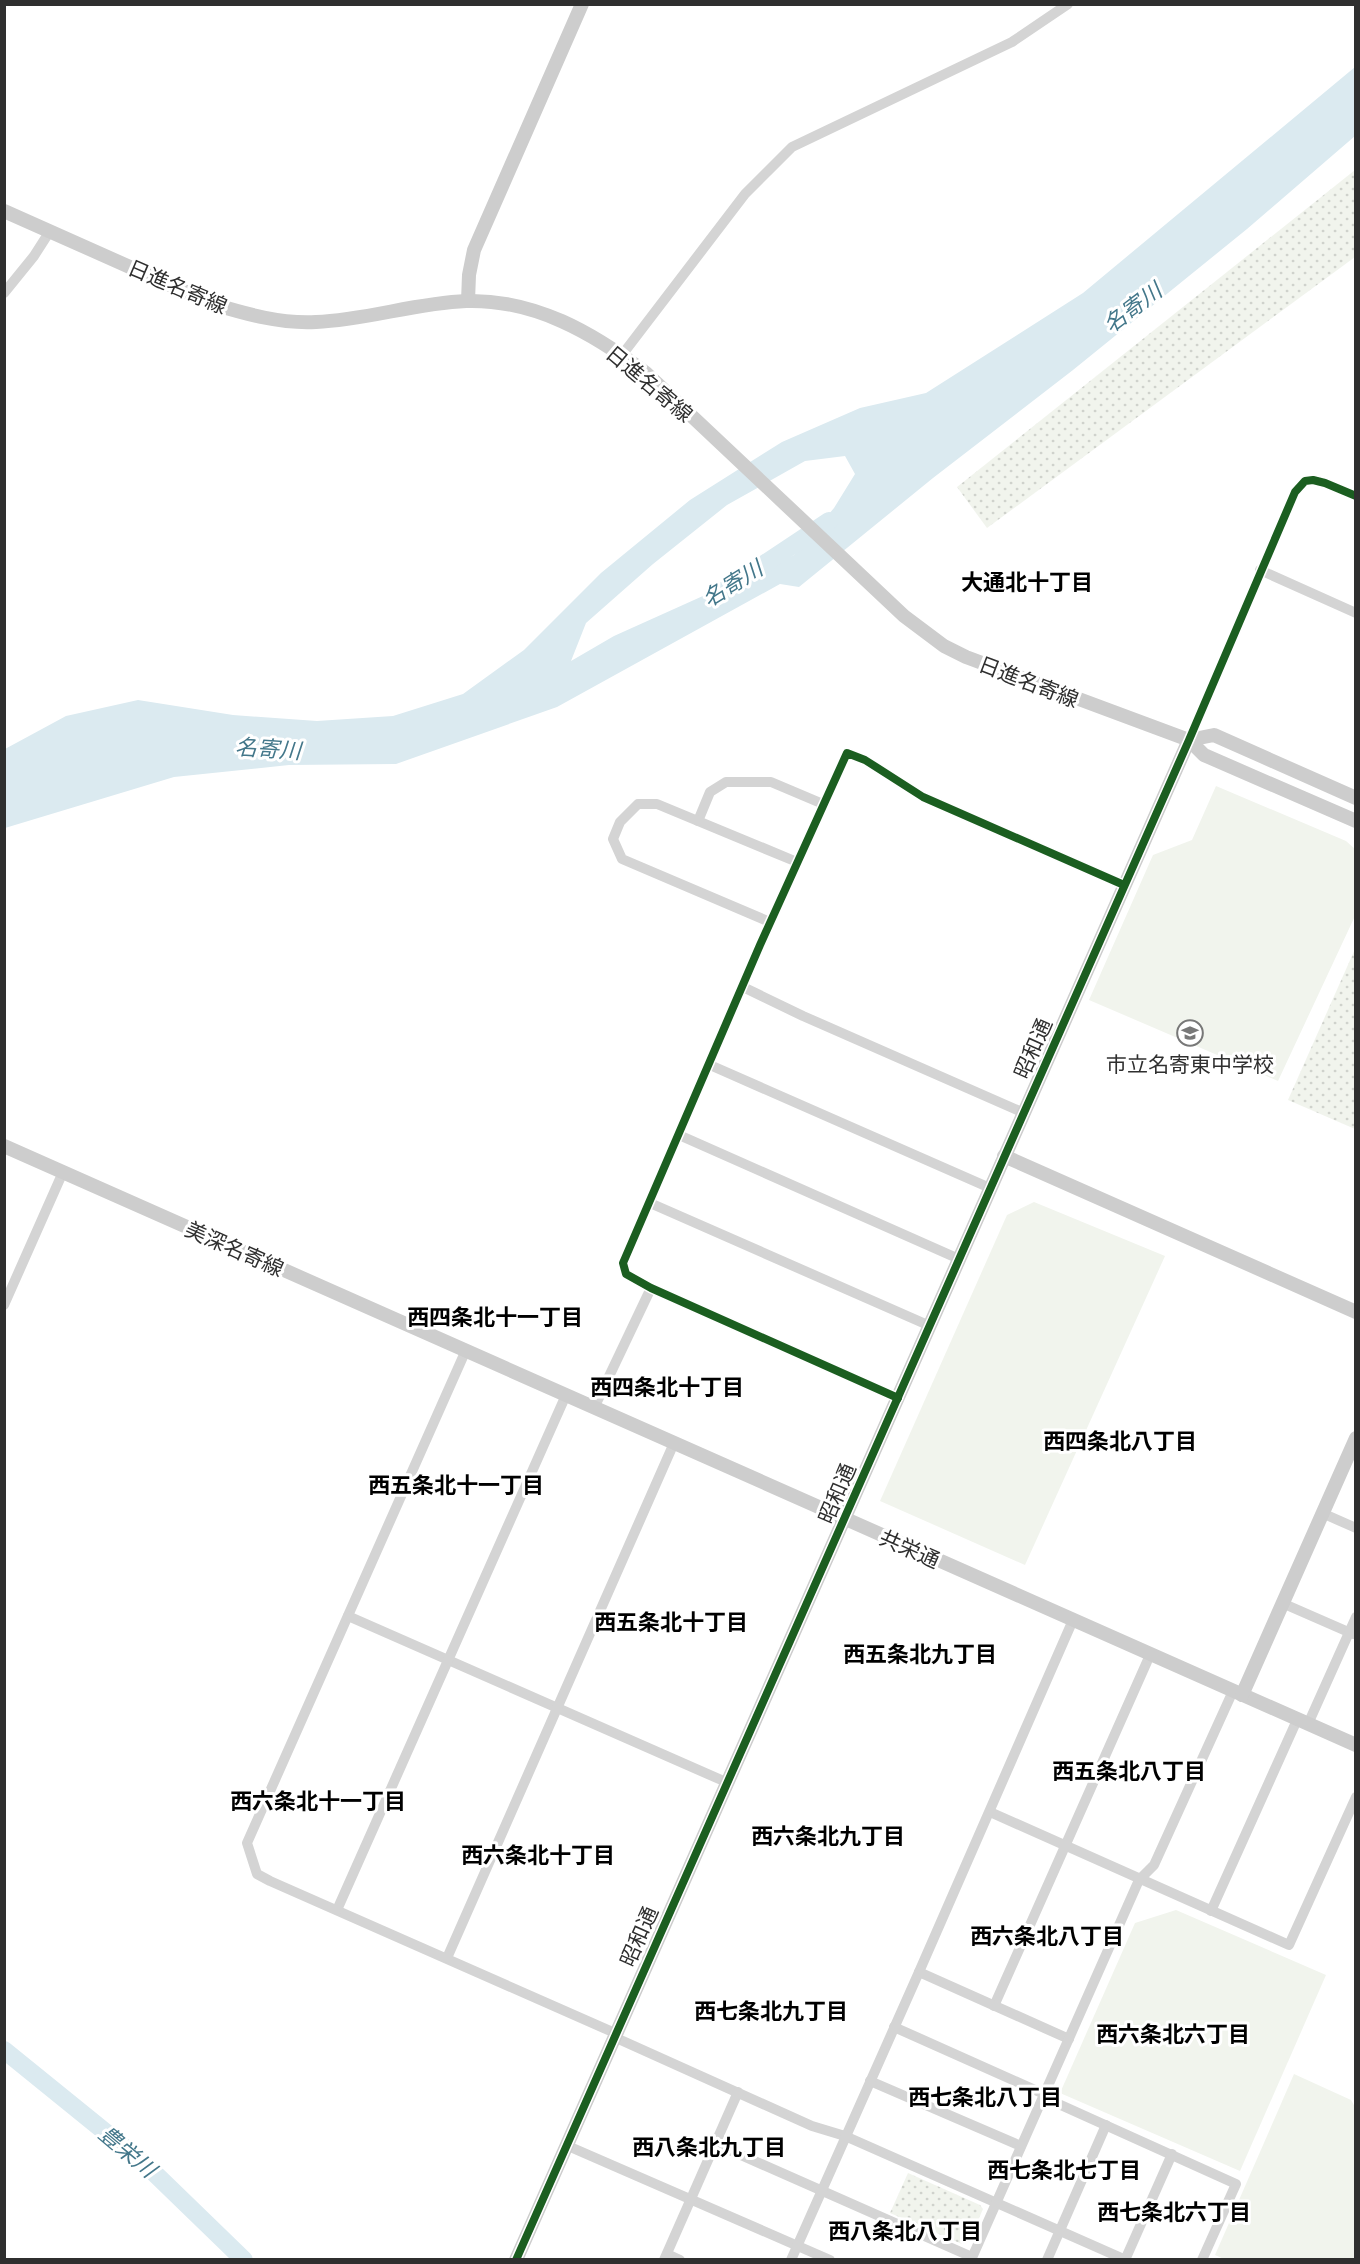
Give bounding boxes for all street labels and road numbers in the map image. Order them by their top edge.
street label: 日進名寄線 [125,254,231,318]
street label: 日進名寄線 [602,340,698,426]
street label: 日進名寄線 [976,651,1082,711]
street label: 昭和通 [1008,1014,1056,1082]
street label: 美深名寄線 [182,1215,288,1281]
street label: 昭和通 [812,1459,860,1527]
street label: 共栄通 [876,1524,944,1572]
street label: 昭和通 [614,1902,662,1970]

